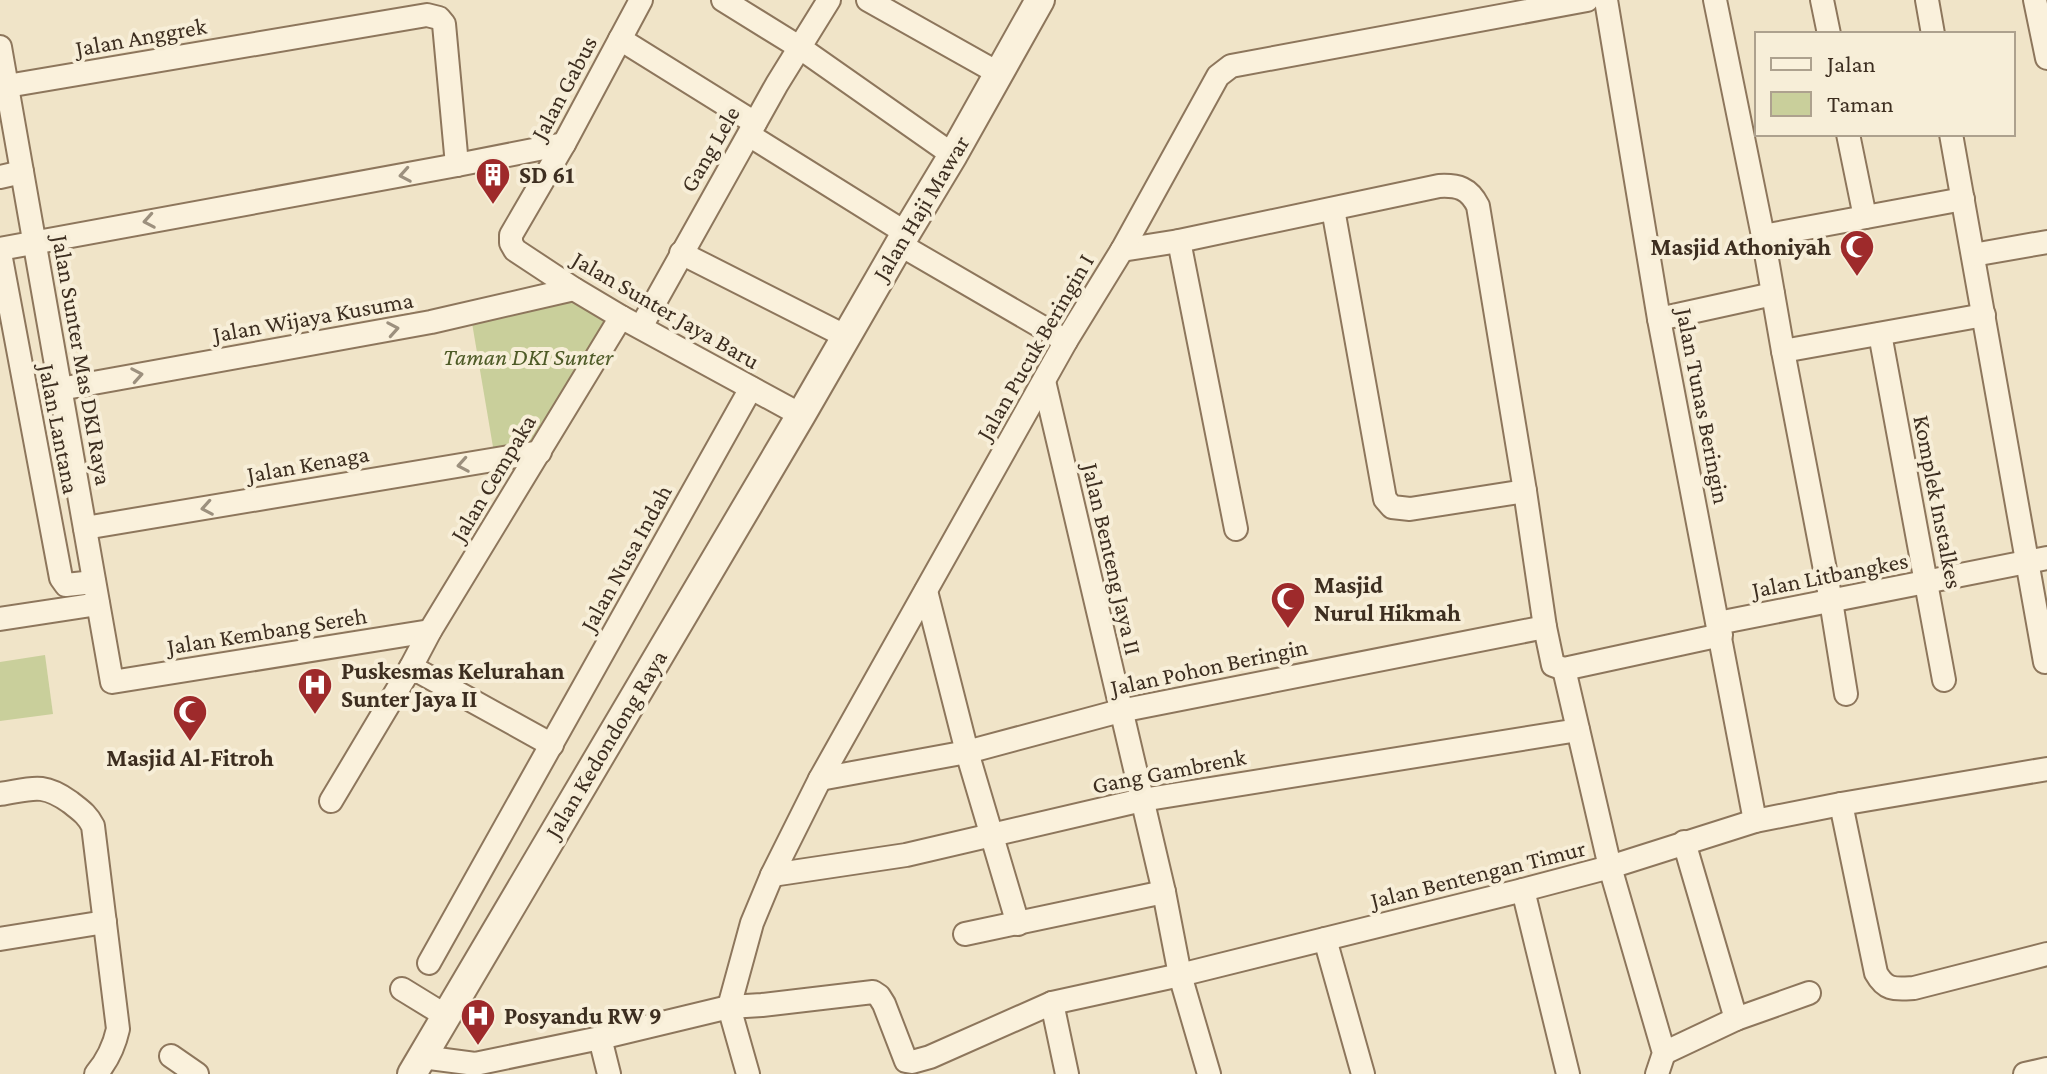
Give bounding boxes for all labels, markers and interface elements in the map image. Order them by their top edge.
street label: Jalan Anggrek [71,12,209,62]
street label: Jalan Gabus [524,31,602,146]
legend [1755,32,2015,136]
text: Jalan [1825,50,1876,77]
text: Taman [1827,90,1894,117]
street label: Gang Lele [674,101,745,196]
street label: Jalan Haji Mawar [866,130,975,287]
building icon: SD 61 [474,156,512,206]
place label: SD 61 [519,161,574,188]
one-way arrow [398,165,411,182]
one-way arrow [142,212,156,229]
mosque icon: Masjid Athoniyah [1838,228,1876,278]
street label: Jalan Sunter Mas DKI Raya [47,231,118,487]
place label: Masjid Athoniyah [1651,233,1831,261]
street label: Jalan Sunter Jaya Baru [566,244,765,374]
street label: Jalan Pucuk Beringin I [969,249,1099,446]
street label: Jalan Wijaya Kusuma [209,286,415,348]
street label: Jalan Tunas Beringin [1671,304,1736,506]
one-way arrow [386,321,400,338]
park label: Taman DKI Sunter [443,343,614,370]
street label: Jalan Lantana [33,360,85,496]
one-way arrow [130,367,144,384]
street label: Jalan Cempaka [443,409,541,548]
street label: Komplek Instalkes [1908,413,1969,591]
street label: Jalan Kenaga [243,439,371,488]
one-way arrow [456,455,470,472]
street label: Jalan Benteng Jaya II [1077,458,1148,657]
street label: Jalan Nusa Indah [573,480,677,637]
one-way arrow [200,498,213,515]
street label: Jalan Litbangkes [1748,546,1910,603]
place label: Masjid Nurul Hikmah [1314,571,1461,626]
mosque icon: Masjid Nurul Hikmah [1269,580,1307,630]
street label: Jalan Kembang Sereh [163,601,369,660]
street label: Jalan Pohon Beringin [1106,632,1310,701]
street label: Jalan Kedondong Raya [538,645,672,844]
place label: Puskesmas Kelurahan Sunter Jaya II [341,657,565,712]
hospital icon: Puskesmas Kelurahan Sunter Jaya II [296,666,334,716]
mosque icon: Masjid Al-Fitroh [171,693,209,743]
street label: Gang Gambrenk [1090,742,1249,799]
place label: Masjid Al-Fitroh [106,744,274,772]
street label: Jalan Bentengan Timur [1366,834,1589,914]
hospital icon: Posyandu RW 9 [459,997,497,1047]
place label: Posyandu RW 9 [504,1002,662,1029]

